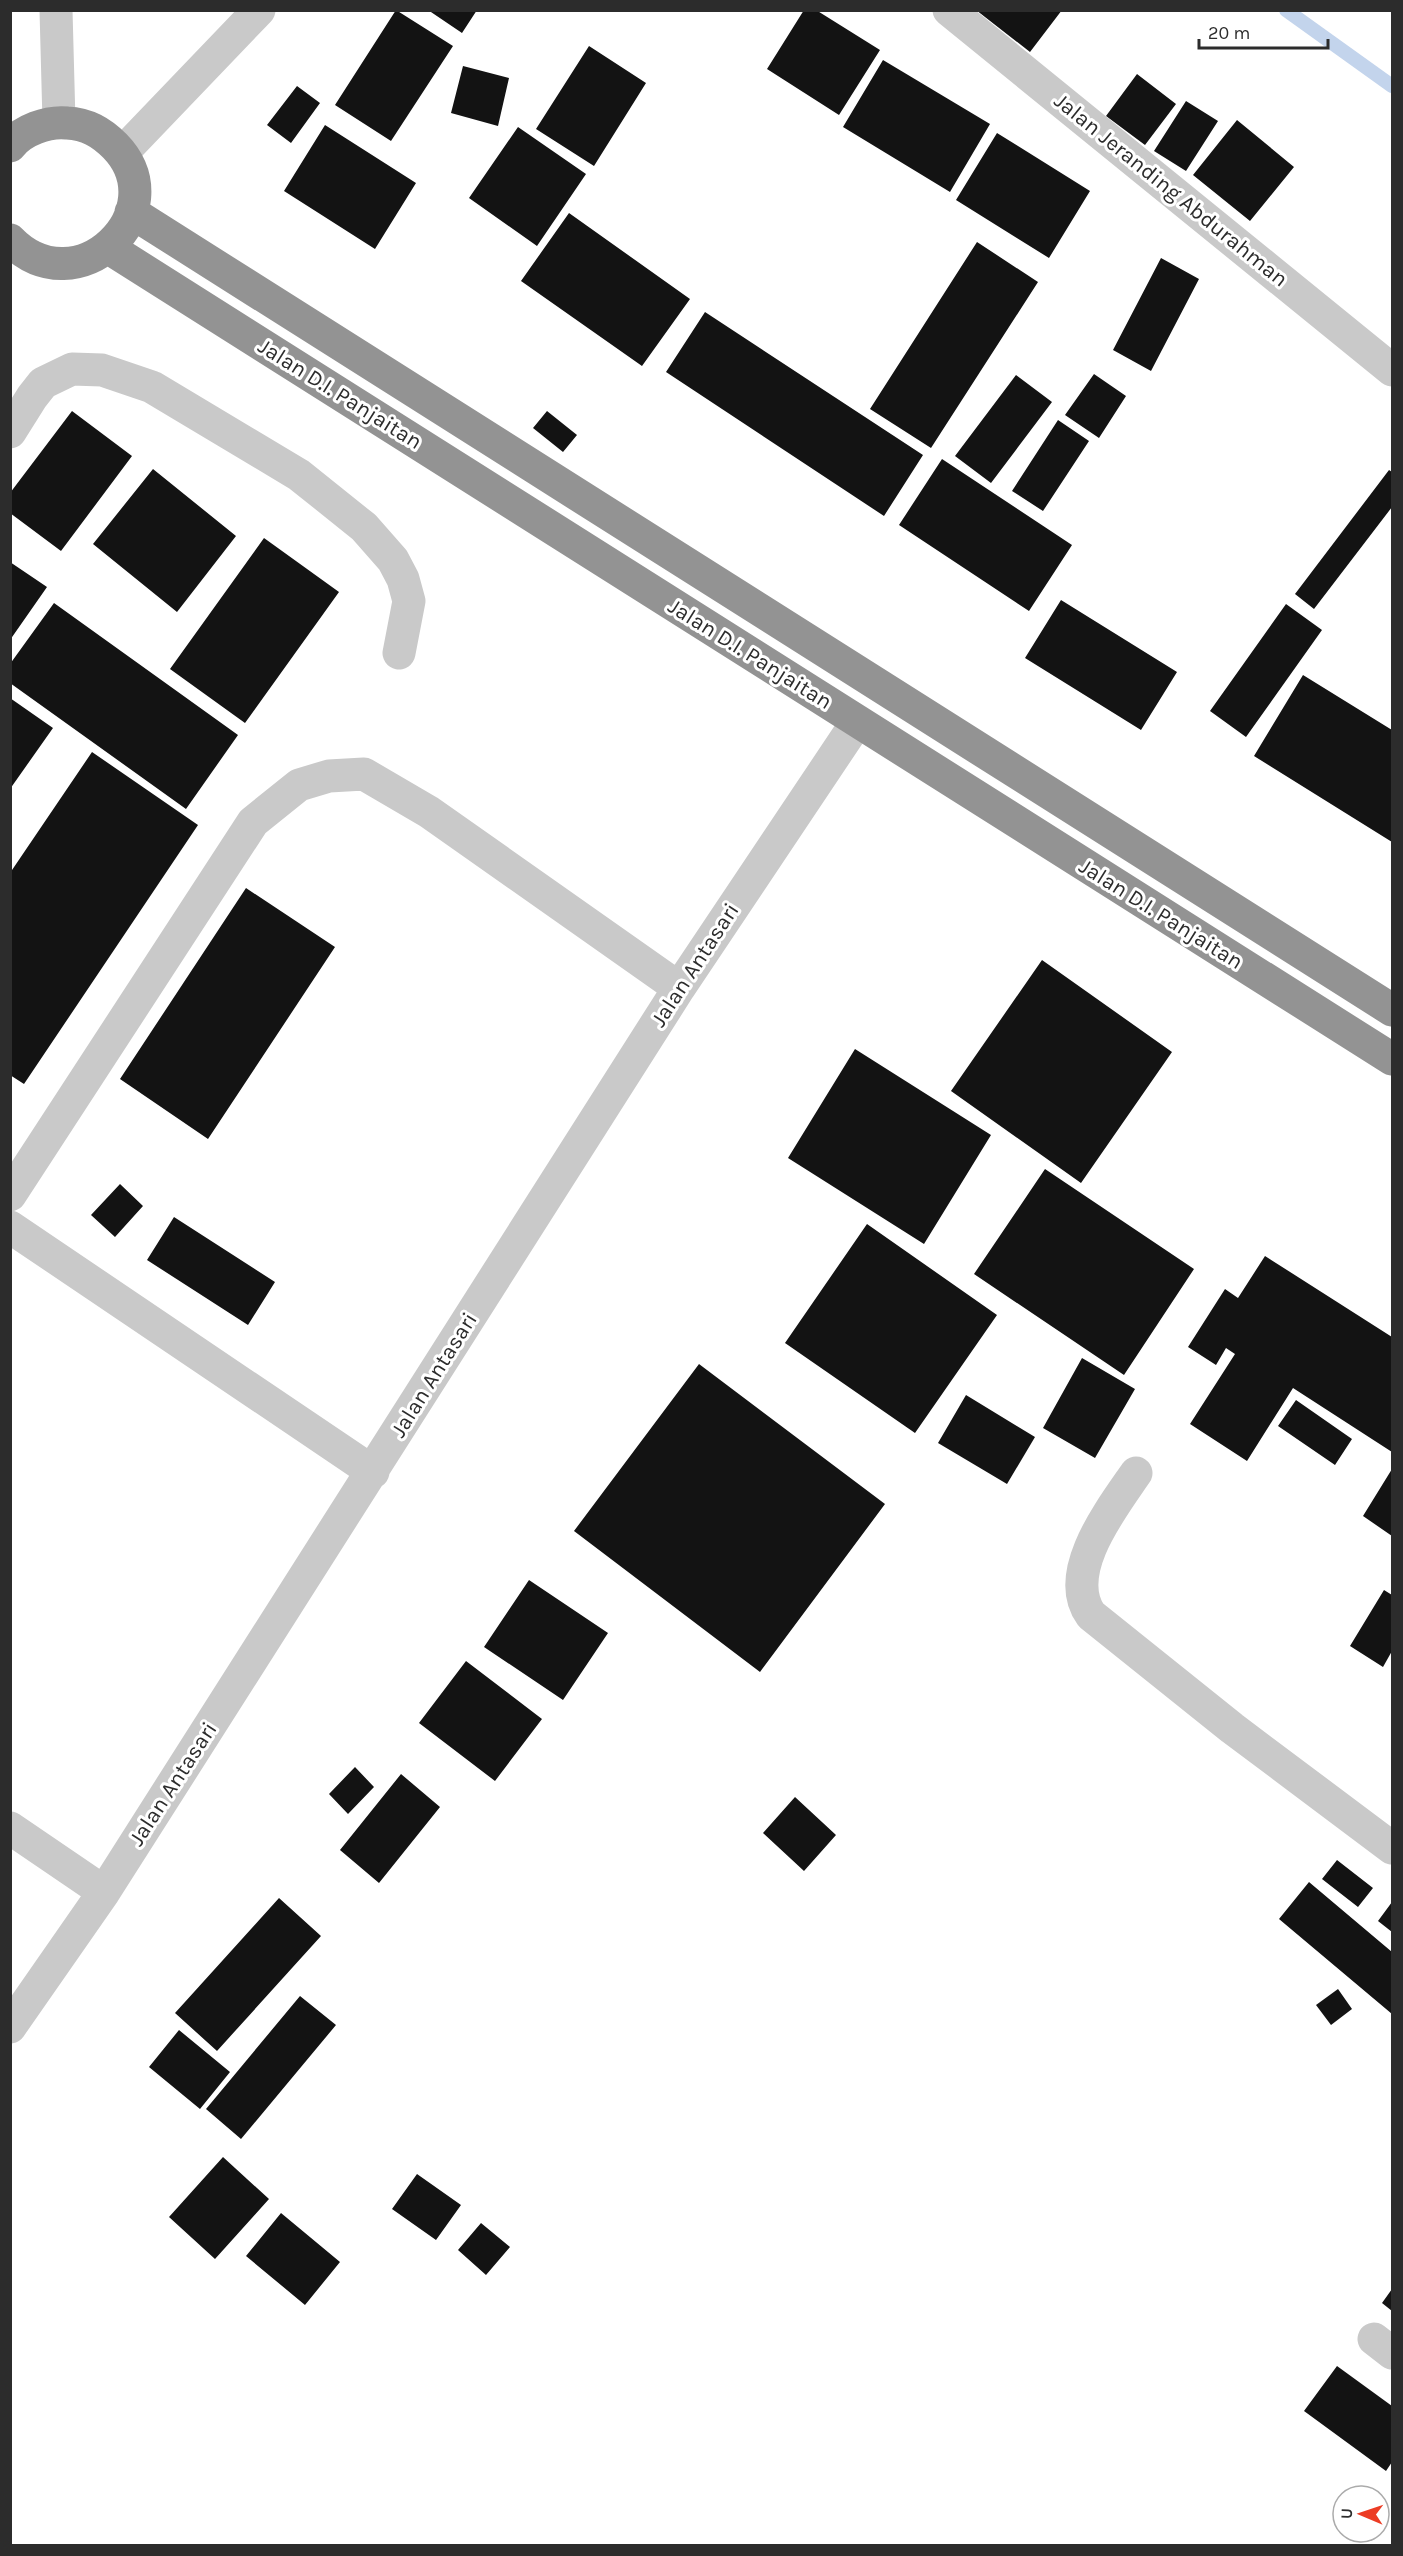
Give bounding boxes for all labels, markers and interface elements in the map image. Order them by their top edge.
scale bar [1199,12,1328,50]
text: 20 m [1208,22,1250,44]
street label: Jalan Jeranding Abdurahman [1049,88,1293,292]
street label: Jalan D.I. Panjaitan [253,333,427,455]
street label: Jalan D.I. Panjaitan [663,593,837,715]
street label: Jalan D.I. Panjaitan [1074,853,1248,975]
street label: Jalan Antasari [645,898,745,1032]
street label: Jalan Antasari [385,1308,483,1442]
street label: Jalan Antasari [123,1717,223,1851]
north arrow [1331,2484,1391,2544]
text: U [1337,2508,1356,2519]

